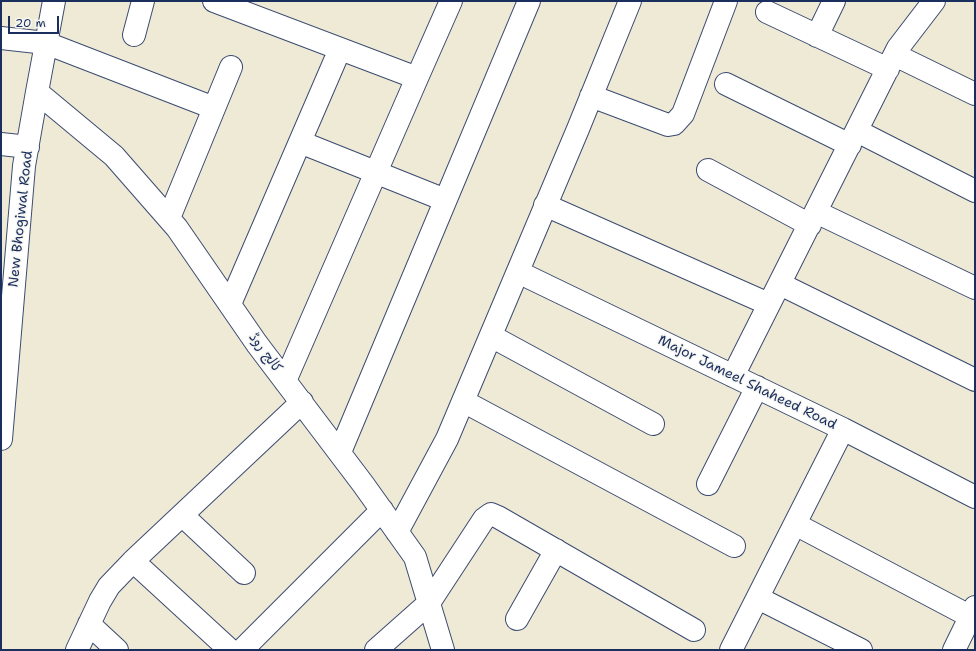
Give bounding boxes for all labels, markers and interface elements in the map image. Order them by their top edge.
scale bar [10,8,61,34]
text: 20 m [15,15,46,31]
street label: New Bhogiwal Road [5,150,37,288]
street label: کالج روڈ [245,330,285,376]
street label: Major Jameel Shaheed Road [655,332,839,434]

